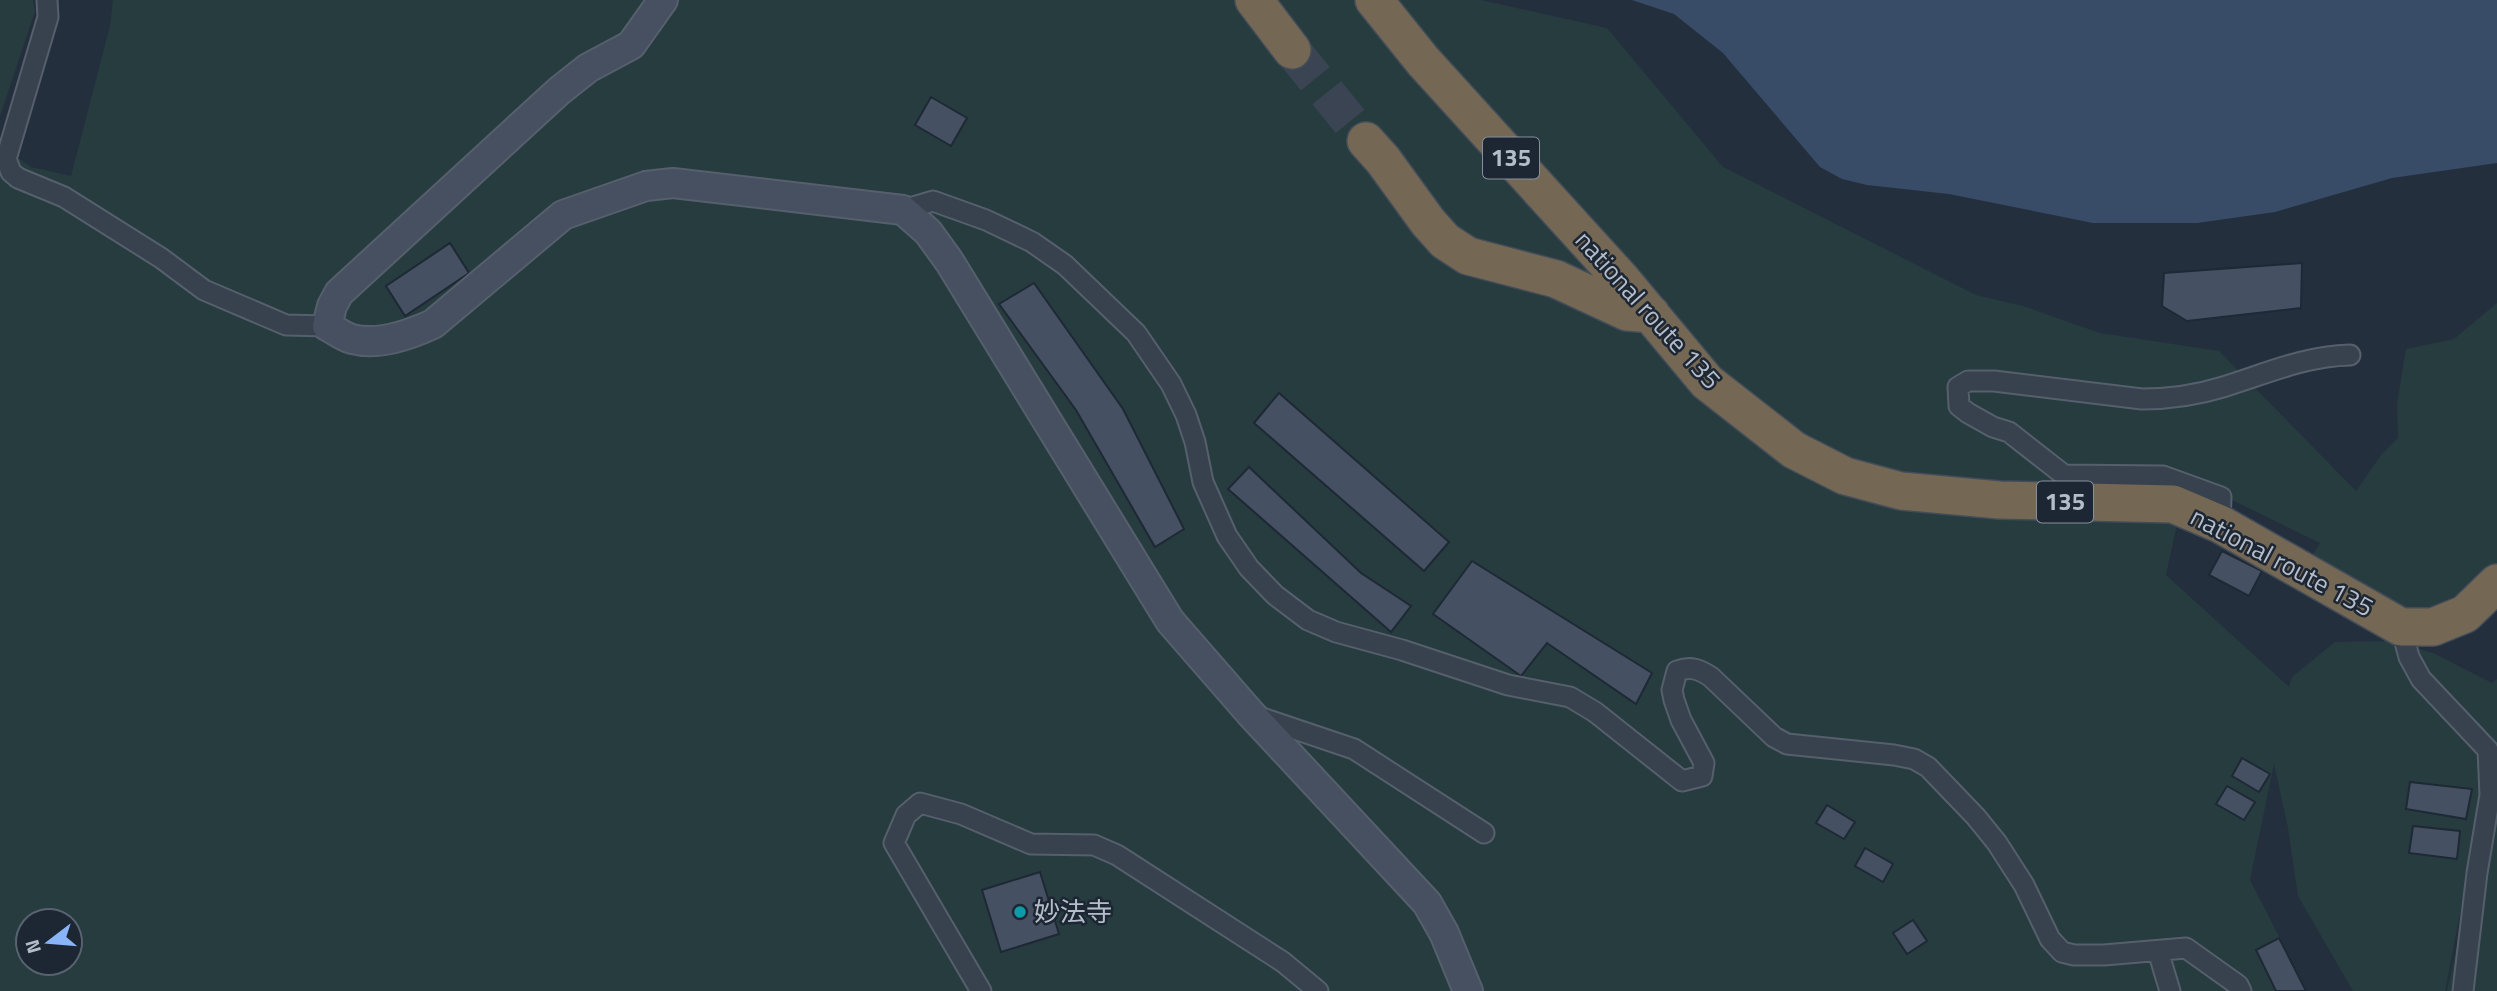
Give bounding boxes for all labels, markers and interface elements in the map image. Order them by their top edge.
road number: 135 [1483,138,1539,178]
street label: national route 135 [1566,221,1731,398]
road number: 135 [2037,481,2093,522]
street label: national route 135 [2184,497,2381,626]
place label: 妙法寺 [1034,892,1112,931]
marker: 妙法寺 [1012,904,1028,920]
north arrow [14,907,84,977]
text: N [16,936,48,957]

